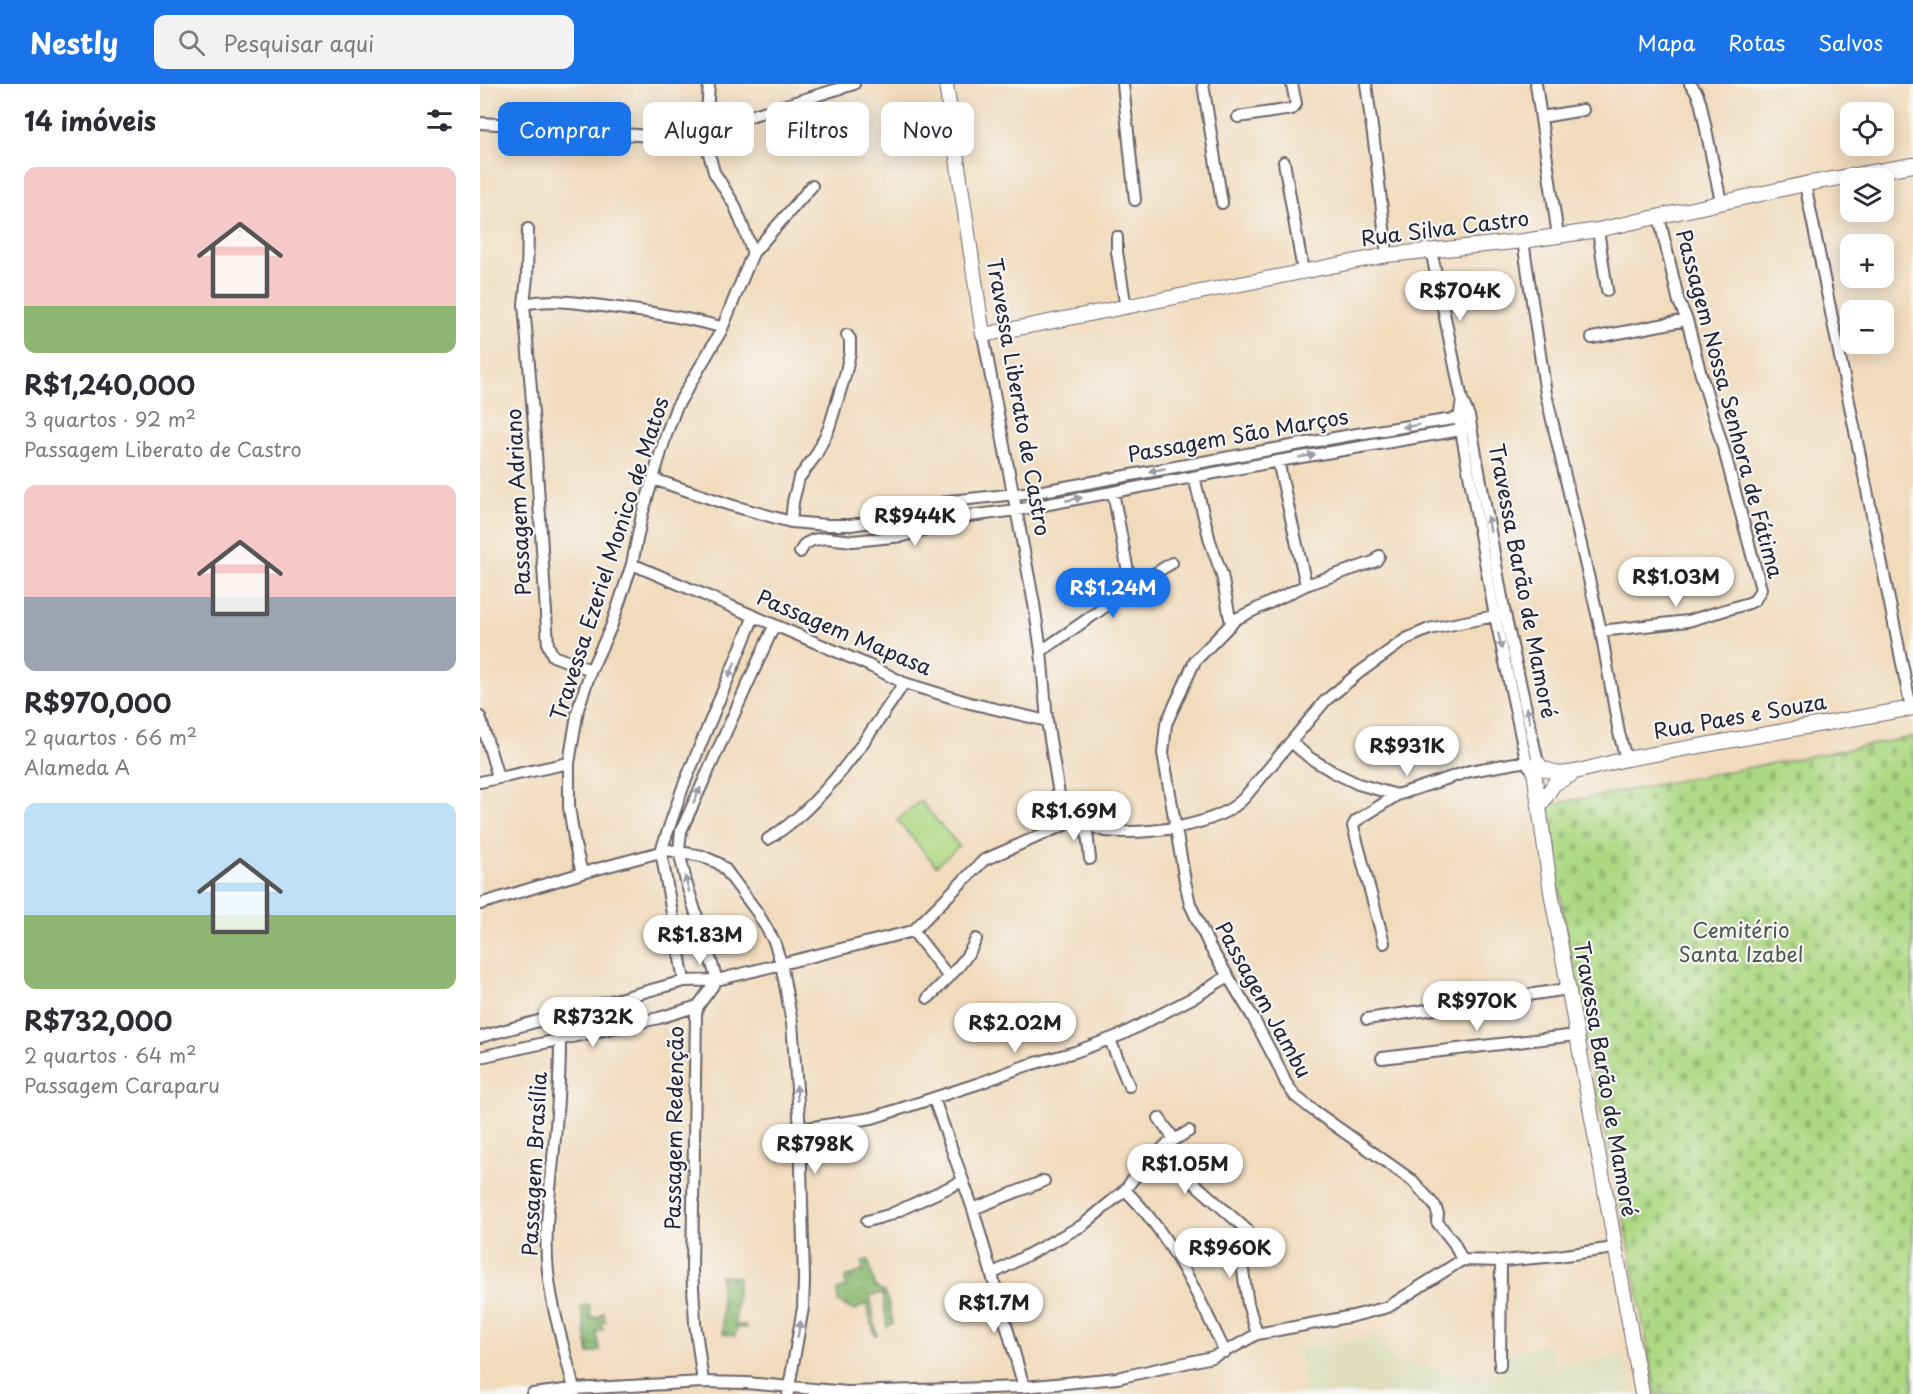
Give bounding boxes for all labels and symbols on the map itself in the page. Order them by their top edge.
street label: Rua Silva Castro [1359,201,1531,253]
street label: Passagem Nossa Senhora de Fátima [1669,226,1793,582]
street label: Travessa Liberato de Castro [980,255,1060,538]
pin: R$704K [1411,271,1509,322]
street label: Travessa Ezeriel Monico de Matos [541,392,676,724]
street label: Passagem São Marços [1125,399,1351,469]
street label: Passagem Adriano [496,408,538,597]
one-way arrow [1401,422,1420,431]
street label: Travessa Barão de Mamoré [1482,440,1566,721]
one-way arrow [1298,451,1317,460]
one-way arrow [1147,466,1166,475]
one-way arrow [1065,494,1084,503]
pin: R$944K [866,496,964,547]
one-way arrow [1484,514,1493,533]
pin: R$1.03M [1621,557,1731,608]
pin: R$1.24M [1058,568,1168,619]
street label: Passagem Mapasa [752,580,938,683]
one-way arrow [1496,632,1505,651]
one-way arrow [727,661,736,679]
street label: Rua Paes e Souza [1651,684,1829,746]
one-way arrow [1522,706,1532,724]
pin: R$931K [1358,726,1456,777]
one-way arrow [692,786,702,804]
pin: R$1.69M [1019,791,1129,842]
one-way arrow [682,875,692,893]
park label: Cemitério Santa Izabel [1678,913,1804,969]
pin: R$1.83M [645,915,755,966]
street label: Passagem Jambu [1208,915,1321,1083]
street label: Travessa Barão de Mamoré [1567,938,1647,1219]
pin: R$970K [1428,981,1526,1032]
pin: R$732K [544,997,642,1048]
pin: R$2.02M [960,1003,1070,1054]
street label: Passagem Redenção [655,1026,691,1230]
street label: Passagem Brasília [512,1070,554,1257]
one-way arrow [793,1083,802,1102]
pin: R$798K [766,1124,864,1175]
pin: R$1.05M [1130,1144,1240,1195]
pin: R$960K [1181,1228,1279,1279]
pin: R$1.7M [945,1283,1043,1334]
one-way arrow [795,1320,804,1339]

